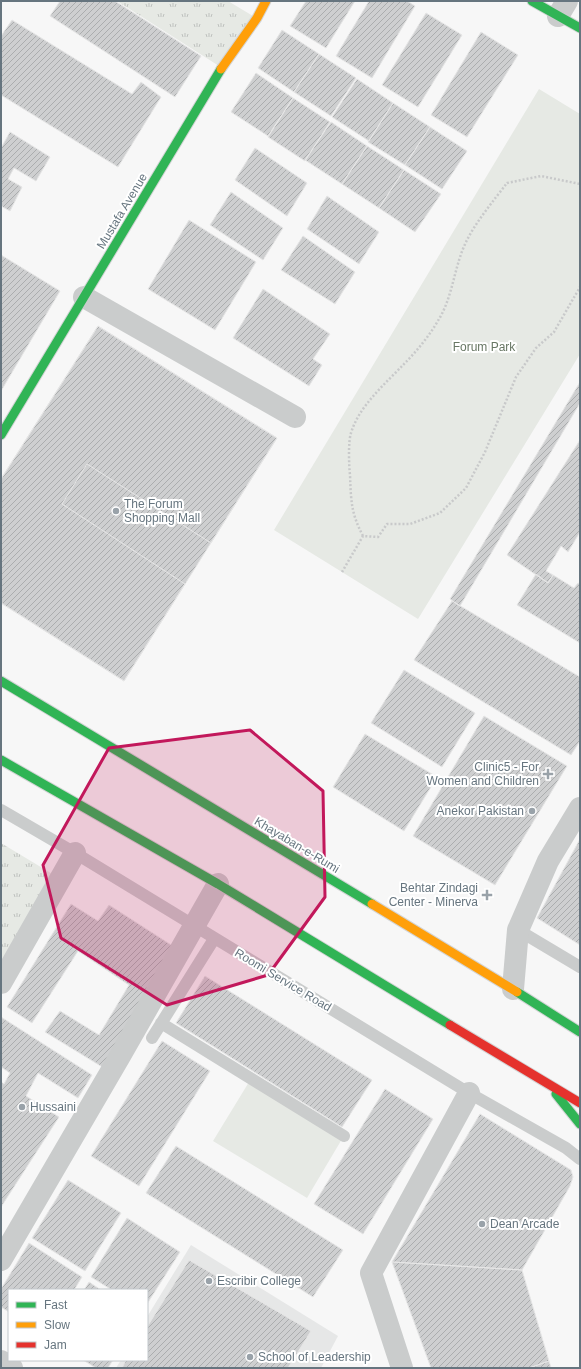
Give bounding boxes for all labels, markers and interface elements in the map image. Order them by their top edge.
street label: Mustafa Avenue [94,170,150,251]
park label: Forum Park [453,340,516,354]
place label: The Forum Shopping Mall [124,497,200,525]
marker: The Forum Shopping Mall [111,506,121,516]
place label: Clinic5 - For Women and Children [426,760,539,788]
marker: Clinic5 - For Women and Children [542,768,554,780]
place label: Anekor Pakistan [437,804,524,818]
marker: Anekor Pakistan [527,806,537,816]
street label: Khayaban-e-Rumi [252,814,342,876]
place label: Behtar Zindagi Center - Minerva [389,881,478,909]
marker: Behtar Zindagi Center - Minerva [481,889,493,901]
street label: Roomi Service Road [232,946,334,1014]
place label: Hussaini [30,1100,76,1114]
marker: Hussaini [17,1102,27,1112]
place label: Dean Arcade [490,1217,560,1231]
marker: Dean Arcade [477,1219,487,1229]
place label: Escribir College [217,1274,301,1288]
marker: Escribir College [204,1276,214,1286]
legend [8,1289,148,1361]
text: Fast [44,1298,68,1312]
text: Slow [44,1318,70,1332]
text: Jam [44,1338,67,1352]
place label: School of Leadership [258,1350,371,1364]
marker: School of Leadership [245,1352,255,1362]

